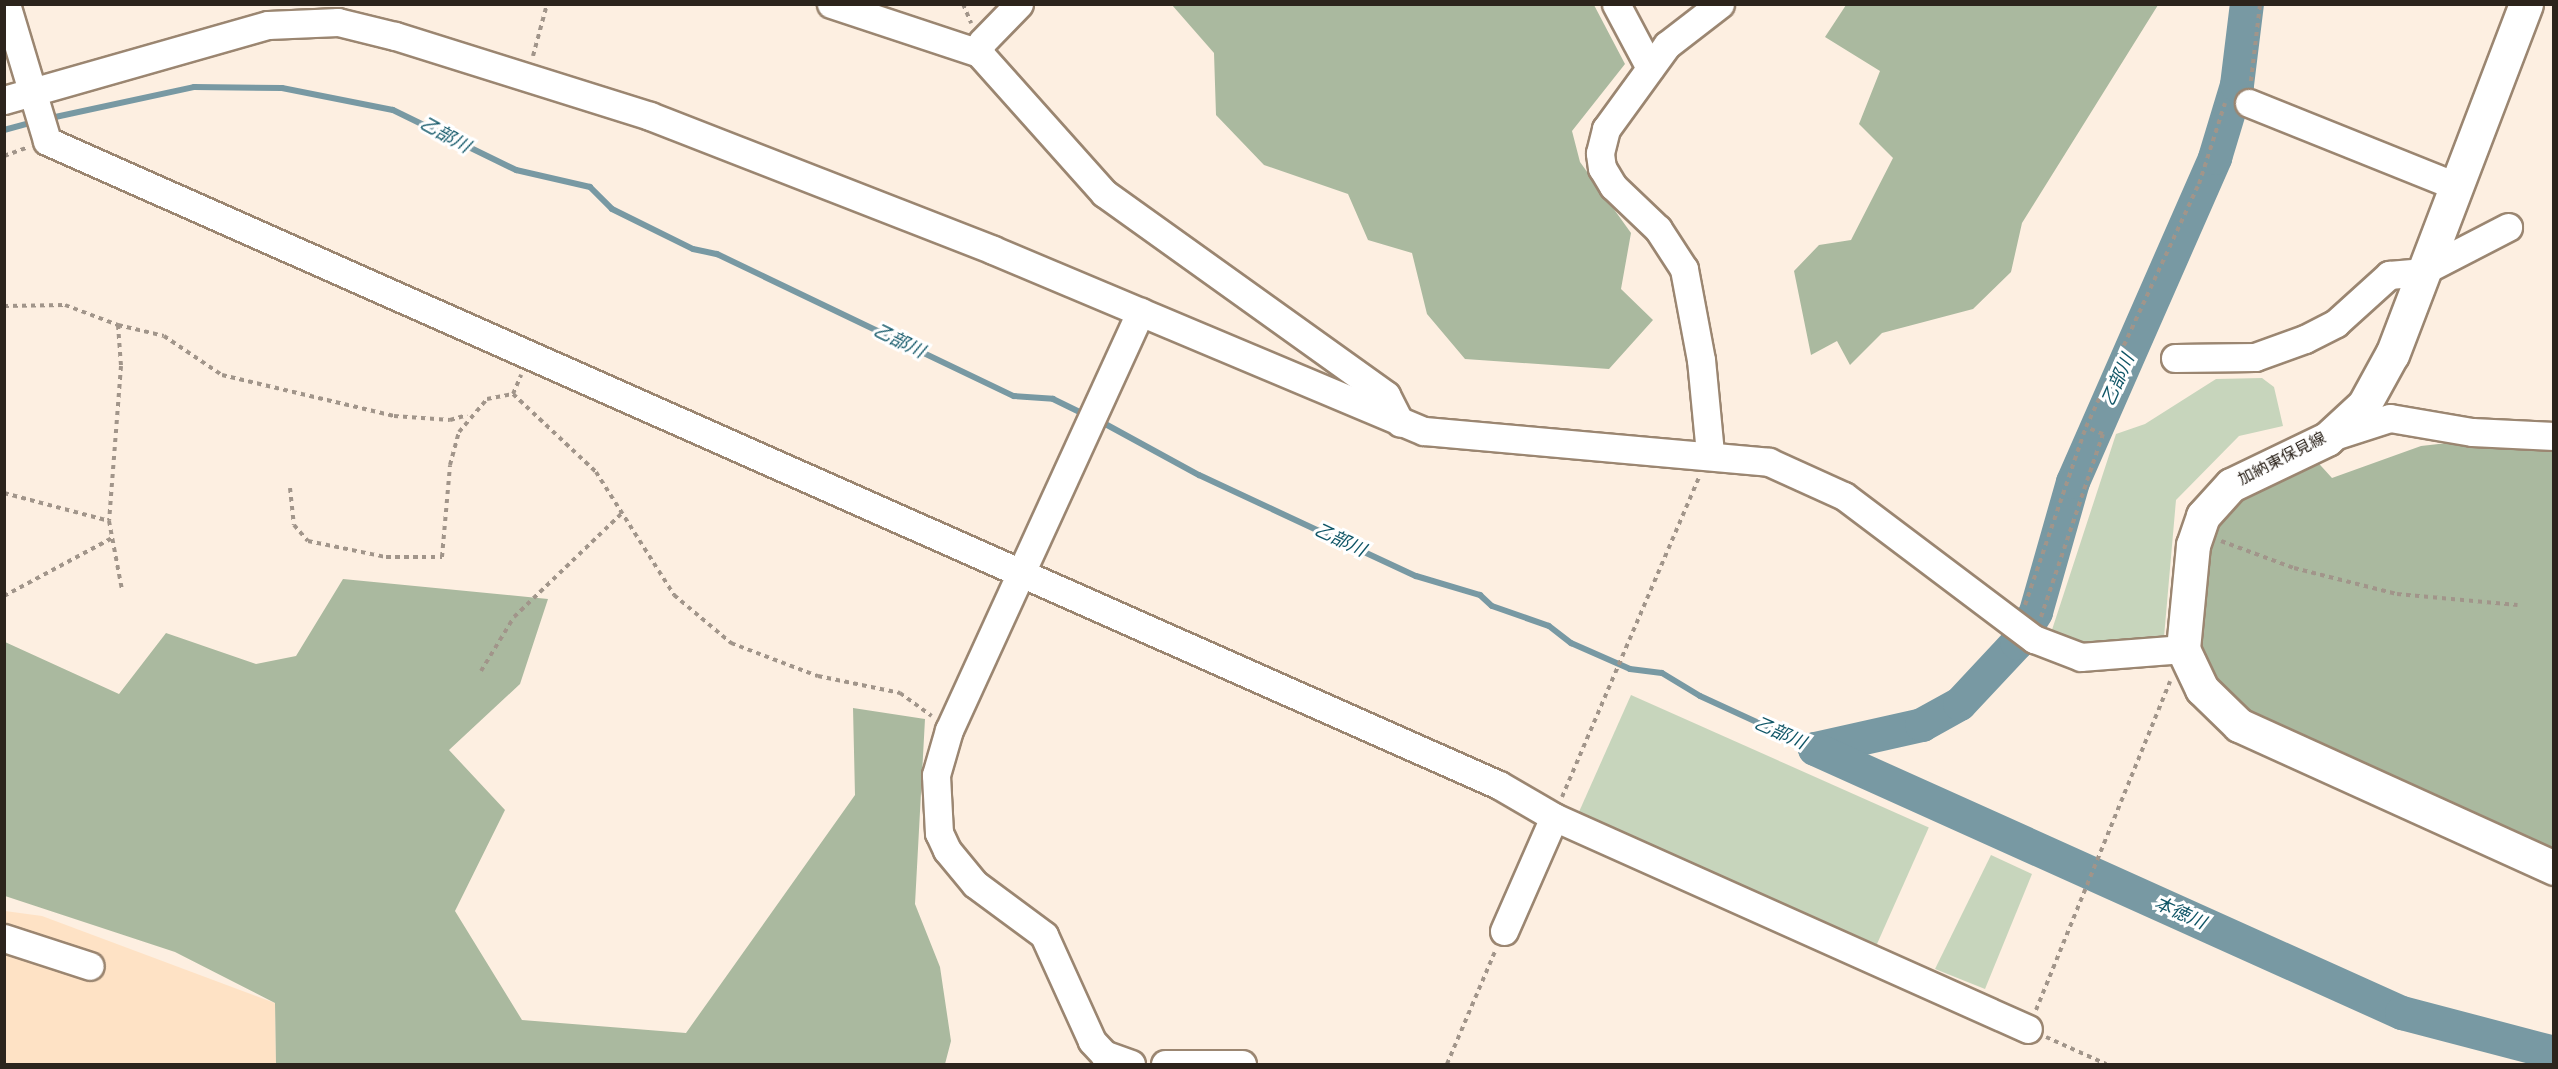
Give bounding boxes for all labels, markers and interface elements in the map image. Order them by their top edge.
water label: 乙部川 [416,112,474,158]
water label: 乙部川 [870,319,928,363]
water label: 乙部川 [2097,351,2139,409]
street label: 加納東保見線 [2235,429,2329,489]
water label: 乙部川 [1311,519,1369,561]
water label: 乙部川 [1751,712,1809,754]
water label: 本徳川 [2151,892,2209,934]

